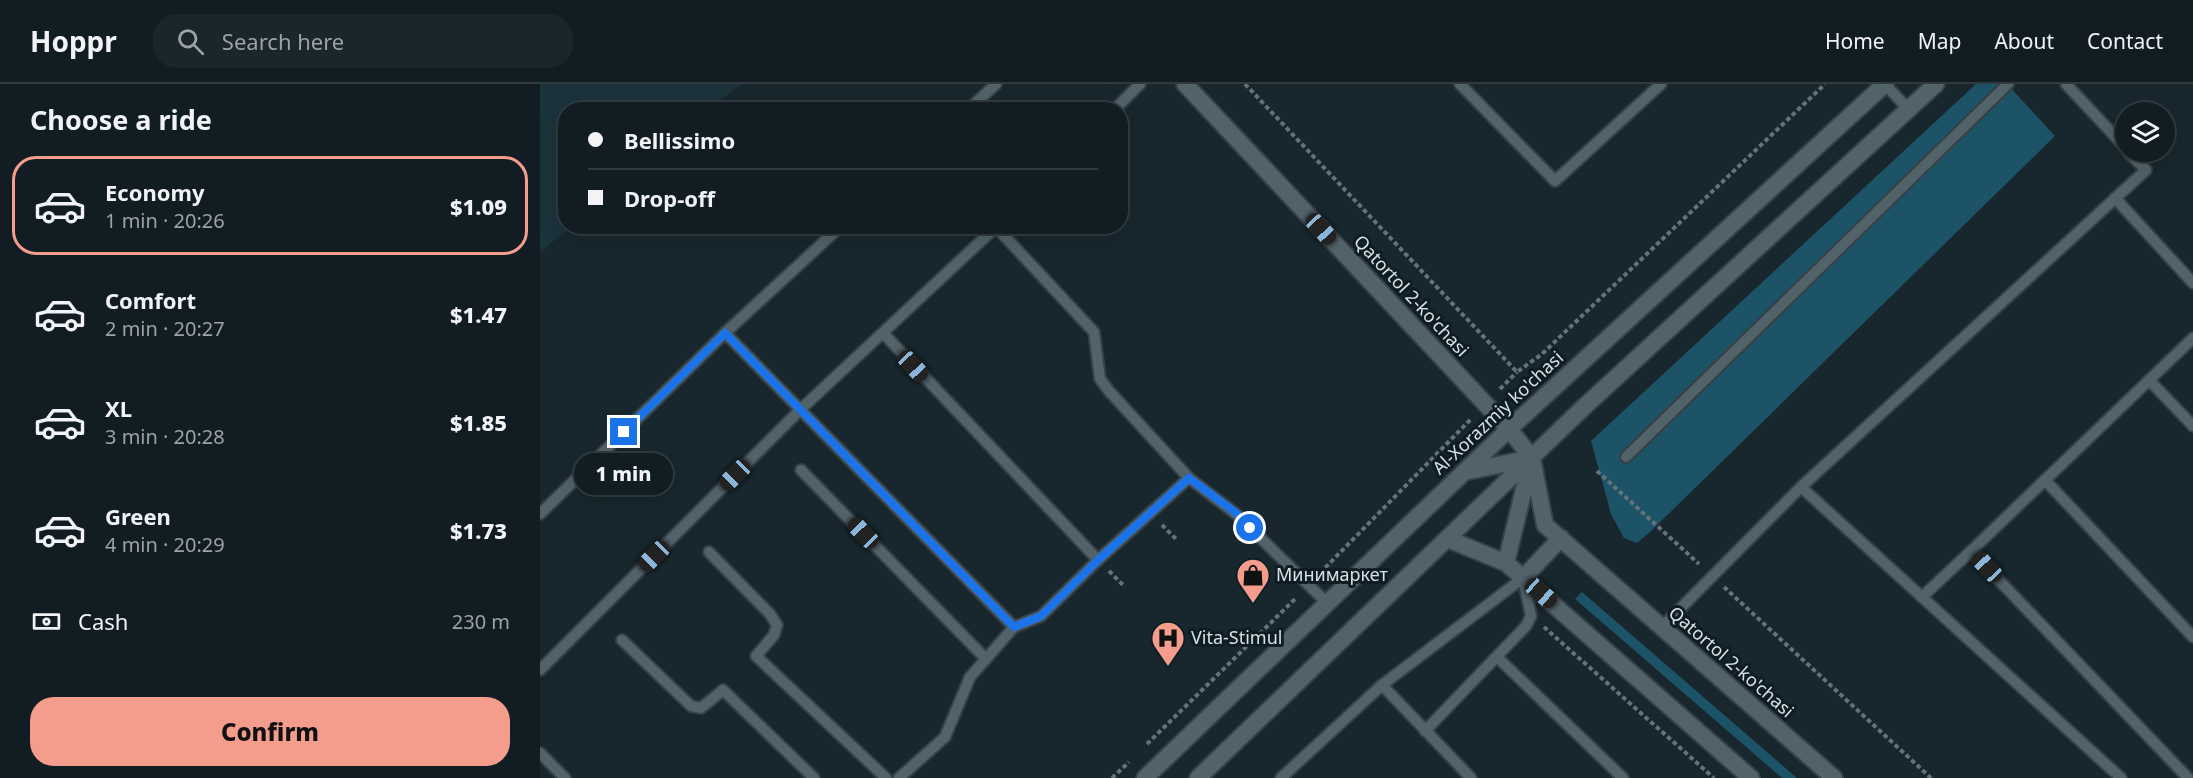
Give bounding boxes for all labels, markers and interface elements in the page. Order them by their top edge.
search box [153,14,573,68]
text: Hoppr [30,22,117,60]
icon: search [174,25,207,58]
text: Search here [222,26,344,56]
text: Home [1825,27,1885,55]
text: Map [1918,27,1961,55]
text: About [1994,27,2054,55]
text: Contact [2087,27,2163,55]
text: Choose a ride [30,101,212,138]
map controls [2115,102,2175,162]
button: layers [2115,102,2175,162]
text: Bellissimo [624,125,735,155]
text: Economy [105,177,204,207]
icon: car [33,179,87,233]
text: Drop-off [624,183,715,213]
text: $1.09 [450,191,507,221]
text: 1 min · 20:26 [105,207,225,234]
car [1302,210,1340,248]
street label: Qatortol 2-ko'chasi [1349,229,1474,361]
text: Comfort [105,285,196,315]
icon: car [33,287,87,341]
text: $1.47 [450,299,507,329]
text: 2 min · 20:27 [105,315,225,342]
street label: Al-Xorazmiy ko'chasi [1427,345,1568,479]
car [894,347,932,385]
text: XL [105,393,132,423]
icon: car [33,395,87,449]
text: $1.85 [450,407,507,437]
route end [610,418,637,445]
text: 3 min · 20:28 [105,423,225,450]
callout: 1 min [574,453,674,495]
car [716,456,754,494]
text: 1 min [596,460,651,487]
text: Green [105,501,171,531]
icon: car [33,503,87,557]
car [844,514,882,552]
route start [1236,514,1263,541]
text: $1.73 [450,515,507,545]
text: 4 min · 20:29 [105,531,225,558]
car [635,537,673,575]
car [1968,548,2006,586]
shop icon: Минимаркет [1235,557,1271,604]
place label: Минимаркет [1276,562,1388,586]
car [1522,574,1560,612]
street label: Qatortol 2-ko'chasi [1664,600,1799,722]
icon: cash [30,605,63,638]
text: Cash [78,606,128,636]
text: 230 m [452,608,510,635]
hospital icon: Vita-Stimul [1150,620,1186,667]
place label: Vita-Stimul [1191,625,1282,649]
button: Confirm [30,697,510,766]

